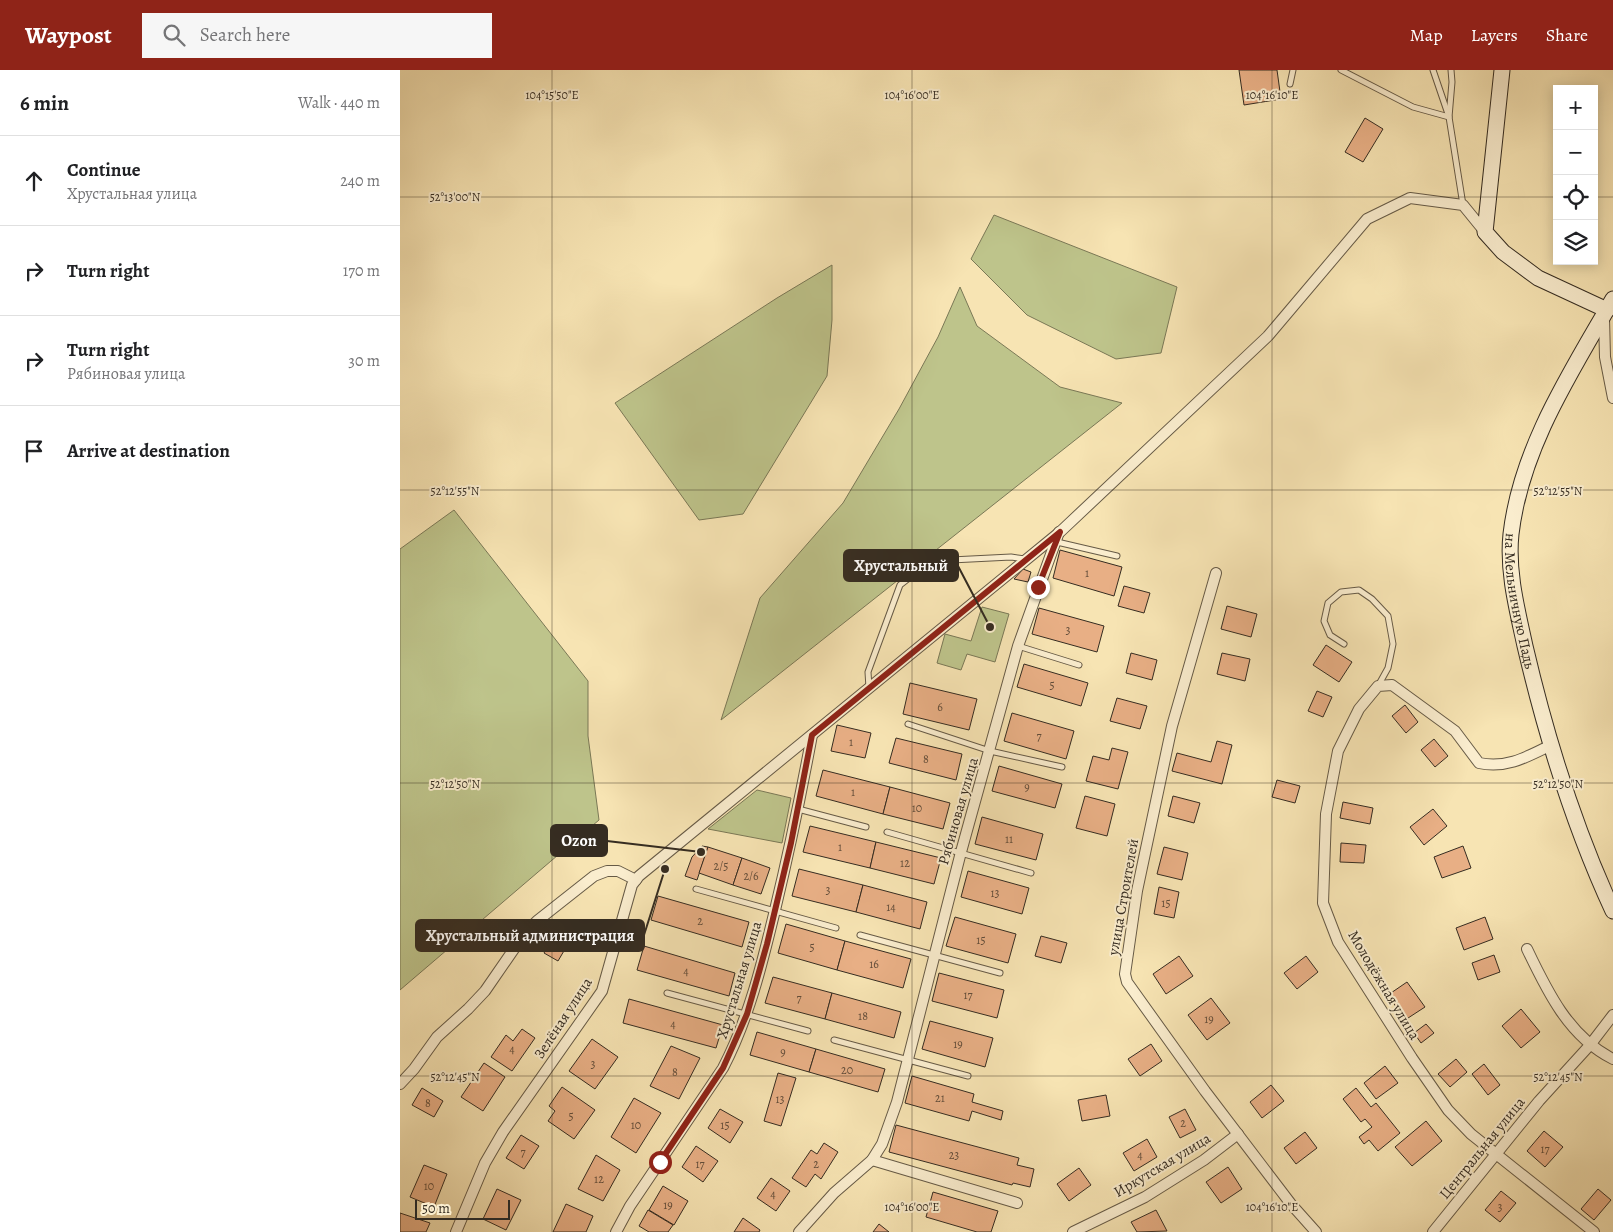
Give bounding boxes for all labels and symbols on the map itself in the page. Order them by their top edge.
text: 104°15'50"E [525,87,579,103]
text: 104°16'00"E [885,87,939,103]
text: 104°16'10"E [1246,87,1298,103]
text: 52°13'00"N [430,189,481,205]
text: 52°12'55"N [431,483,480,499]
text: 52°12'55"N [1534,483,1583,499]
street label: на Мельничную Падь [1500,532,1540,671]
callout: Хрустальный [844,550,958,581]
text: Хрустальный [854,555,948,577]
house number: 1 [1085,565,1089,581]
route end [1027,576,1050,599]
house number: 3 [1066,622,1071,638]
house number: 5 [1049,677,1055,693]
house number: 6 [937,699,943,715]
house number: 7 [1036,728,1042,744]
house number: 1 [849,734,853,750]
house number: 8 [923,751,929,767]
street label: Рябиновая улица [933,755,983,867]
text: 52°12'50"N [430,776,480,792]
text: 52°12'50"N [1533,776,1583,792]
house number: 9 [1024,779,1030,795]
house number: 1 [851,784,855,800]
house number: 10 [912,800,922,816]
callout: Ozon [551,825,607,856]
text: Ozon [561,830,597,852]
house number: 11 [1005,831,1013,847]
street label: улица Строителей [1103,837,1143,958]
house number: 1 [838,839,842,855]
house number: 12 [900,855,910,871]
house number: 2/5 [714,858,728,874]
house number: 2/6 [743,868,759,884]
house number: 3 [826,882,831,898]
house number: 13 [990,885,1000,901]
house number: 15 [1161,895,1171,911]
house number: 14 [886,899,896,915]
house number: 2 [697,913,703,929]
street label: Хрустальная улица [712,919,766,1041]
callout: Хрустальный администрация [416,920,644,951]
text: Хрустальный администрация [426,925,634,947]
street label: Молодёжная улица [1343,927,1425,1044]
house number: 15 [976,932,986,948]
house number: 5 [809,939,815,955]
house number: 16 [869,956,879,972]
house number: 4 [683,963,689,979]
street label: Зелёная улица [529,973,597,1062]
house number: 17 [963,987,974,1003]
house number: 7 [796,990,802,1006]
house number: 18 [858,1008,868,1024]
house number: 19 [1204,1011,1214,1027]
house number: 4 [670,1016,676,1032]
house number: 19 [953,1036,963,1052]
house number: 4 [509,1041,515,1057]
house number: 9 [780,1044,786,1060]
house number: 3 [591,1056,596,1072]
house number: 20 [841,1062,853,1078]
house number: 8 [672,1064,678,1080]
text: 52°12'45"N [430,1069,480,1085]
text: 52°12'45"N [1533,1069,1583,1085]
house number: 21 [935,1090,945,1106]
house number: 13 [775,1091,785,1107]
street label: Центральная улица [1435,1093,1529,1203]
house number: 8 [425,1095,431,1111]
house number: 5 [568,1108,574,1124]
house number: 2 [1180,1115,1186,1131]
house number: 10 [631,1117,641,1133]
house number: 15 [720,1117,730,1133]
street label: Иркутская улица [1110,1128,1214,1202]
house number: 17 [1540,1141,1551,1157]
house number: 7 [520,1144,526,1160]
house number: 23 [949,1147,959,1163]
house number: 4 [1137,1147,1143,1163]
route start [649,1151,672,1174]
house number: 17 [695,1156,706,1172]
house number: 2 [813,1156,819,1172]
house number: 12 [594,1171,604,1187]
house number: 10 [424,1178,434,1194]
house number: 4 [770,1186,776,1202]
scale bar [415,1197,510,1220]
house number: 19 [663,1197,673,1213]
text: 104°16'00"E [885,1199,939,1215]
text: 104°16'10"E [1246,1199,1298,1215]
house number: 3 [1498,1199,1503,1215]

